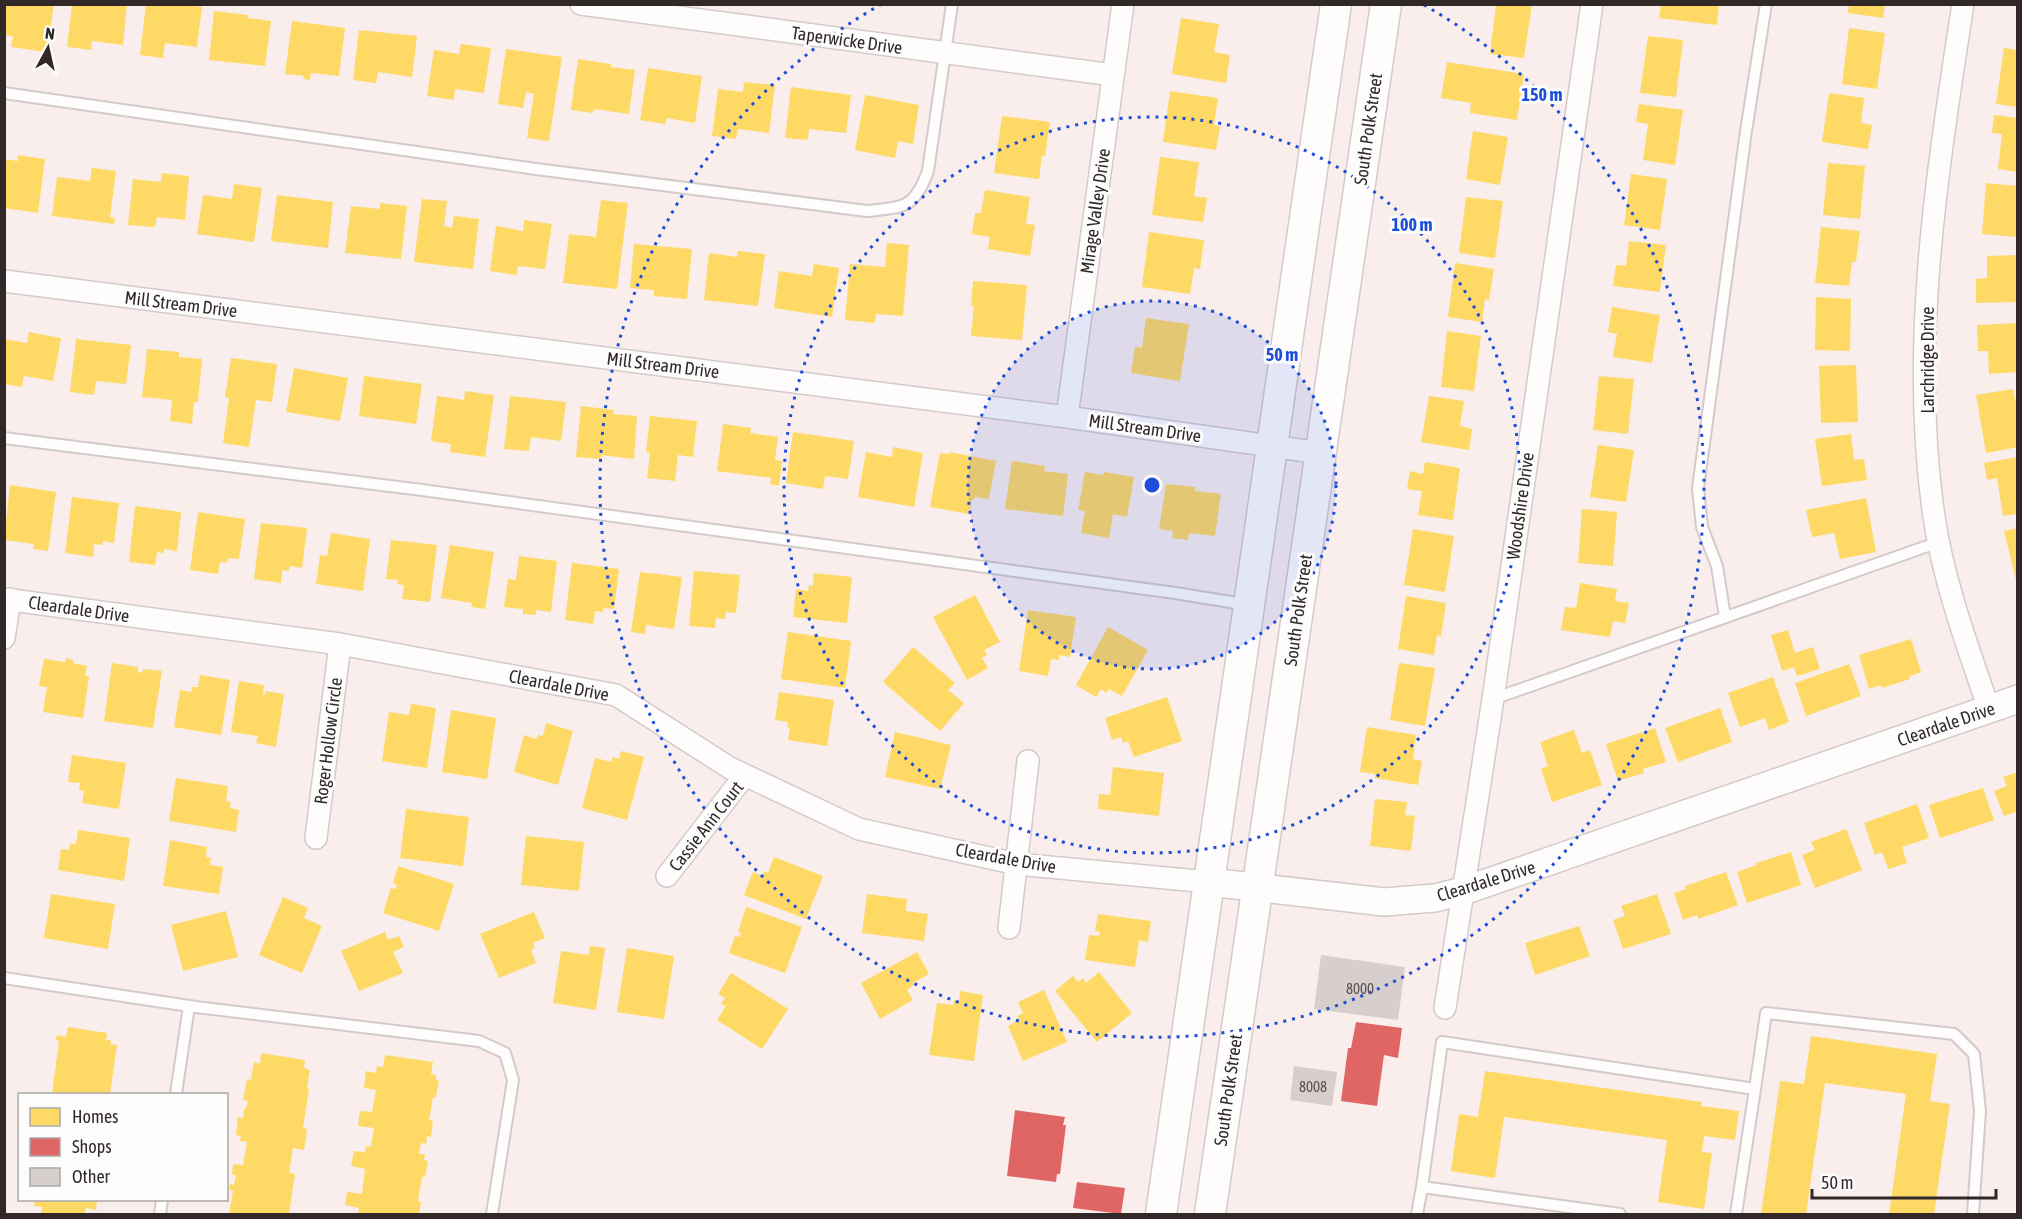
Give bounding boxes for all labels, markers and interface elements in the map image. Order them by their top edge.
north arrow [18,18,78,78]
street label: Taperwicke Drive [790,22,904,58]
text: N [44,24,56,43]
street label: South Polk Street [1350,72,1386,186]
text: 150 m [1522,84,1562,105]
street label: Mirage Valley Drive [1076,147,1114,275]
text: 100 m [1392,214,1432,235]
street label: Mill Stream Drive [124,287,238,321]
street label: Larchridge Drive [1917,307,1938,413]
text: 50 m [1266,344,1298,365]
street label: Mill Stream Drive [606,348,720,382]
street label: Mill Stream Drive [1088,410,1202,446]
street label: Woodshire Drive [1502,451,1538,561]
centre of rings [1142,475,1162,495]
street label: South Polk Street [1280,553,1316,667]
street label: Cleardale Drive [27,592,131,626]
street label: Cleardale Drive [507,665,611,705]
street label: Roger Hollow Circle [310,676,346,806]
street label: Cleardale Drive [1895,698,1997,750]
street label: Cassie Ann Court [664,777,748,875]
street label: Cleardale Drive [954,839,1058,877]
street label: Cleardale Drive [1434,856,1538,906]
house number: 8000 [1346,980,1374,997]
street label: South Polk Street [1210,1033,1246,1147]
house number: 8008 [1299,1078,1327,1095]
legend [18,1093,228,1201]
text: Homes [72,1106,118,1127]
text: Shops [72,1136,112,1157]
scale bar [1812,1162,1996,1200]
text: Other [72,1166,111,1187]
text: 50 m [1821,1172,1853,1193]

